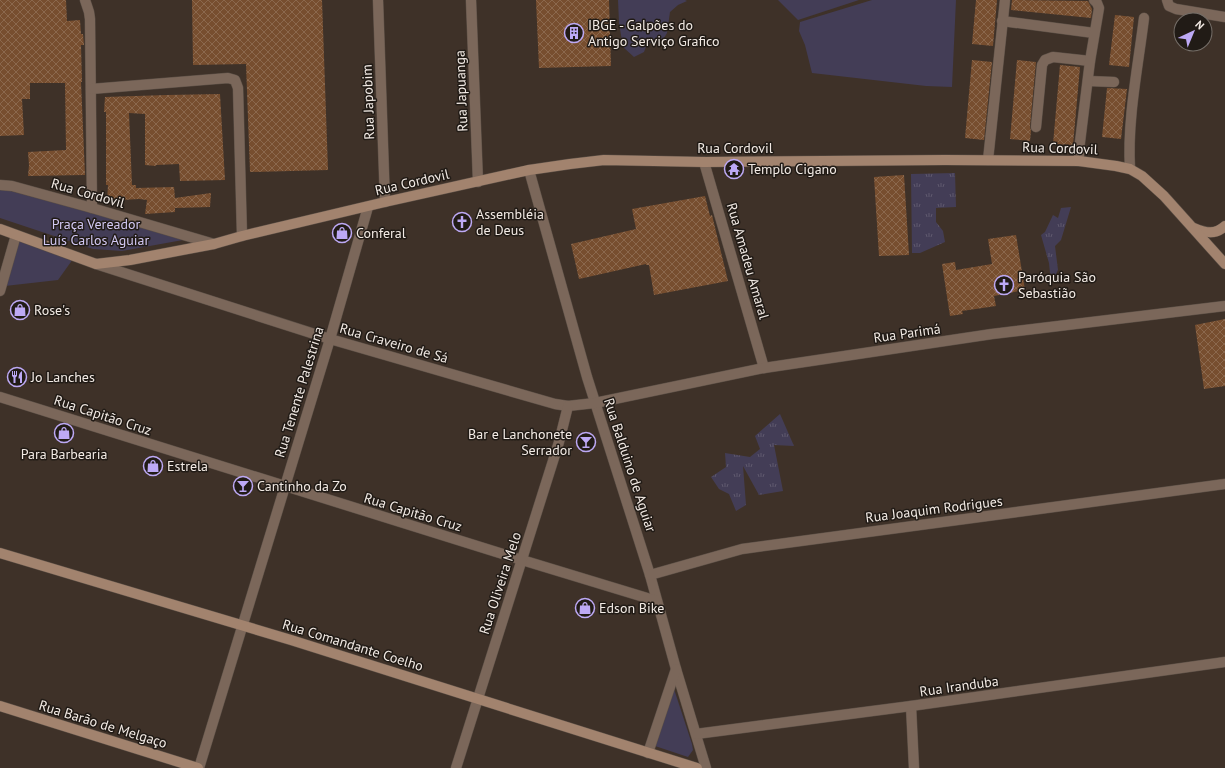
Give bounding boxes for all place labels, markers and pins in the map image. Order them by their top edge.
place label: IBGE - Galpões do Antigo Serviço Grafico [588,16,719,50]
building icon: IBGE - Galpões do Antigo Serviço Grafico [563,22,585,44]
temple icon: Templo Cigano [723,158,745,180]
place label: Templo Cigano [748,160,837,178]
place label: Assembléia de Deus [476,205,544,239]
church icon: Assembléia de Deus [451,211,473,233]
shop icon: Conferal [331,222,353,244]
place label: Conferal [356,224,406,242]
place label: Paróquia São Sebastião [1018,268,1096,302]
church icon: Paróquia São Sebastião [993,274,1015,296]
shop icon: Rose's [9,299,31,321]
place label: Rose's [34,301,70,319]
restaurant icon: Jo Lanches [6,366,28,388]
place label: Jo Lanches [30,368,95,386]
shop icon: Para Barbearia [53,422,75,444]
place label: Bar e Lanchonete Serrador [468,425,572,459]
bar icon: Bar e Lanchonete Serrador [575,431,597,453]
place label: Para Barbearia [21,445,107,463]
shop icon: Estrela [142,455,164,477]
place label: Estrela [167,457,208,475]
bar icon: Cantinho da Zo [232,475,254,497]
place label: Cantinho da Zo [257,477,347,495]
shop icon: Edson Bike [574,597,596,619]
place label: Edson Bike [599,599,664,617]

